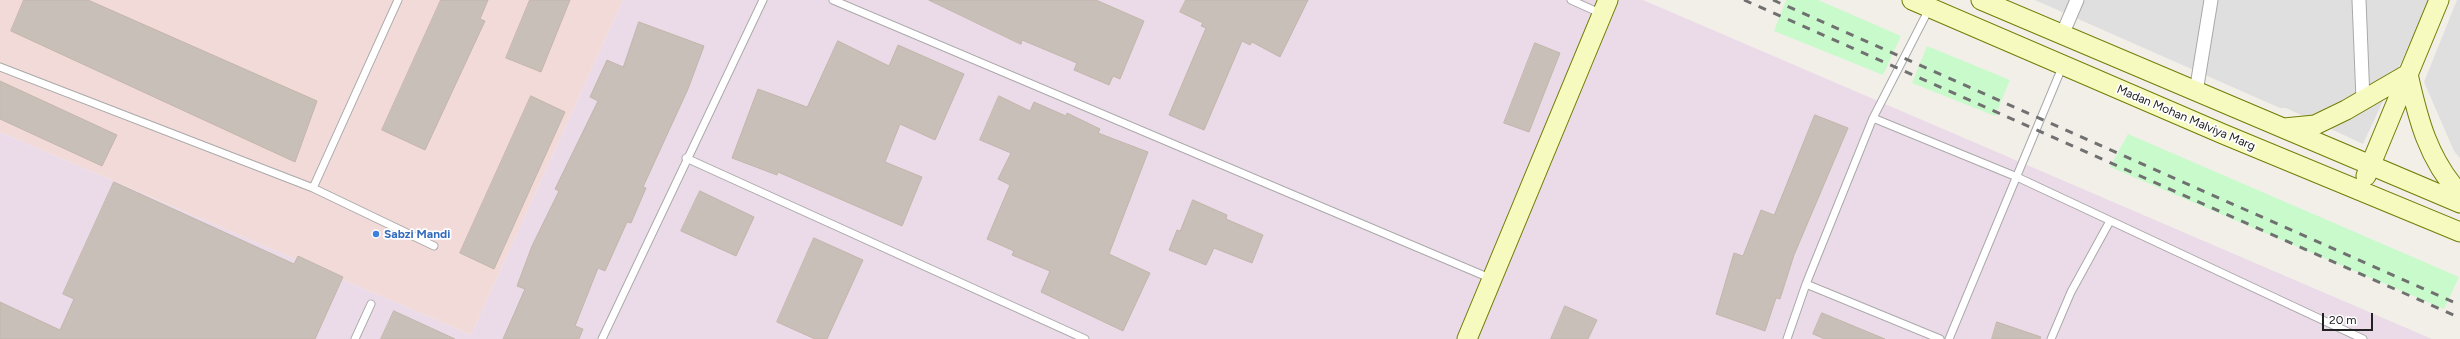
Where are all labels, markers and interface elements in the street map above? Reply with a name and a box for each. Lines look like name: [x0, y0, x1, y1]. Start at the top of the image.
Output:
street label: Madan Mohan Malviya Marg: [2115, 82, 2257, 154]
place label: Sabzi Mandi: [384, 227, 450, 241]
marker: Sabzi Mandi: [371, 229, 381, 239]
scale bar: [2324, 305, 2375, 331]
text: 20 m: [2329, 313, 2357, 327]

